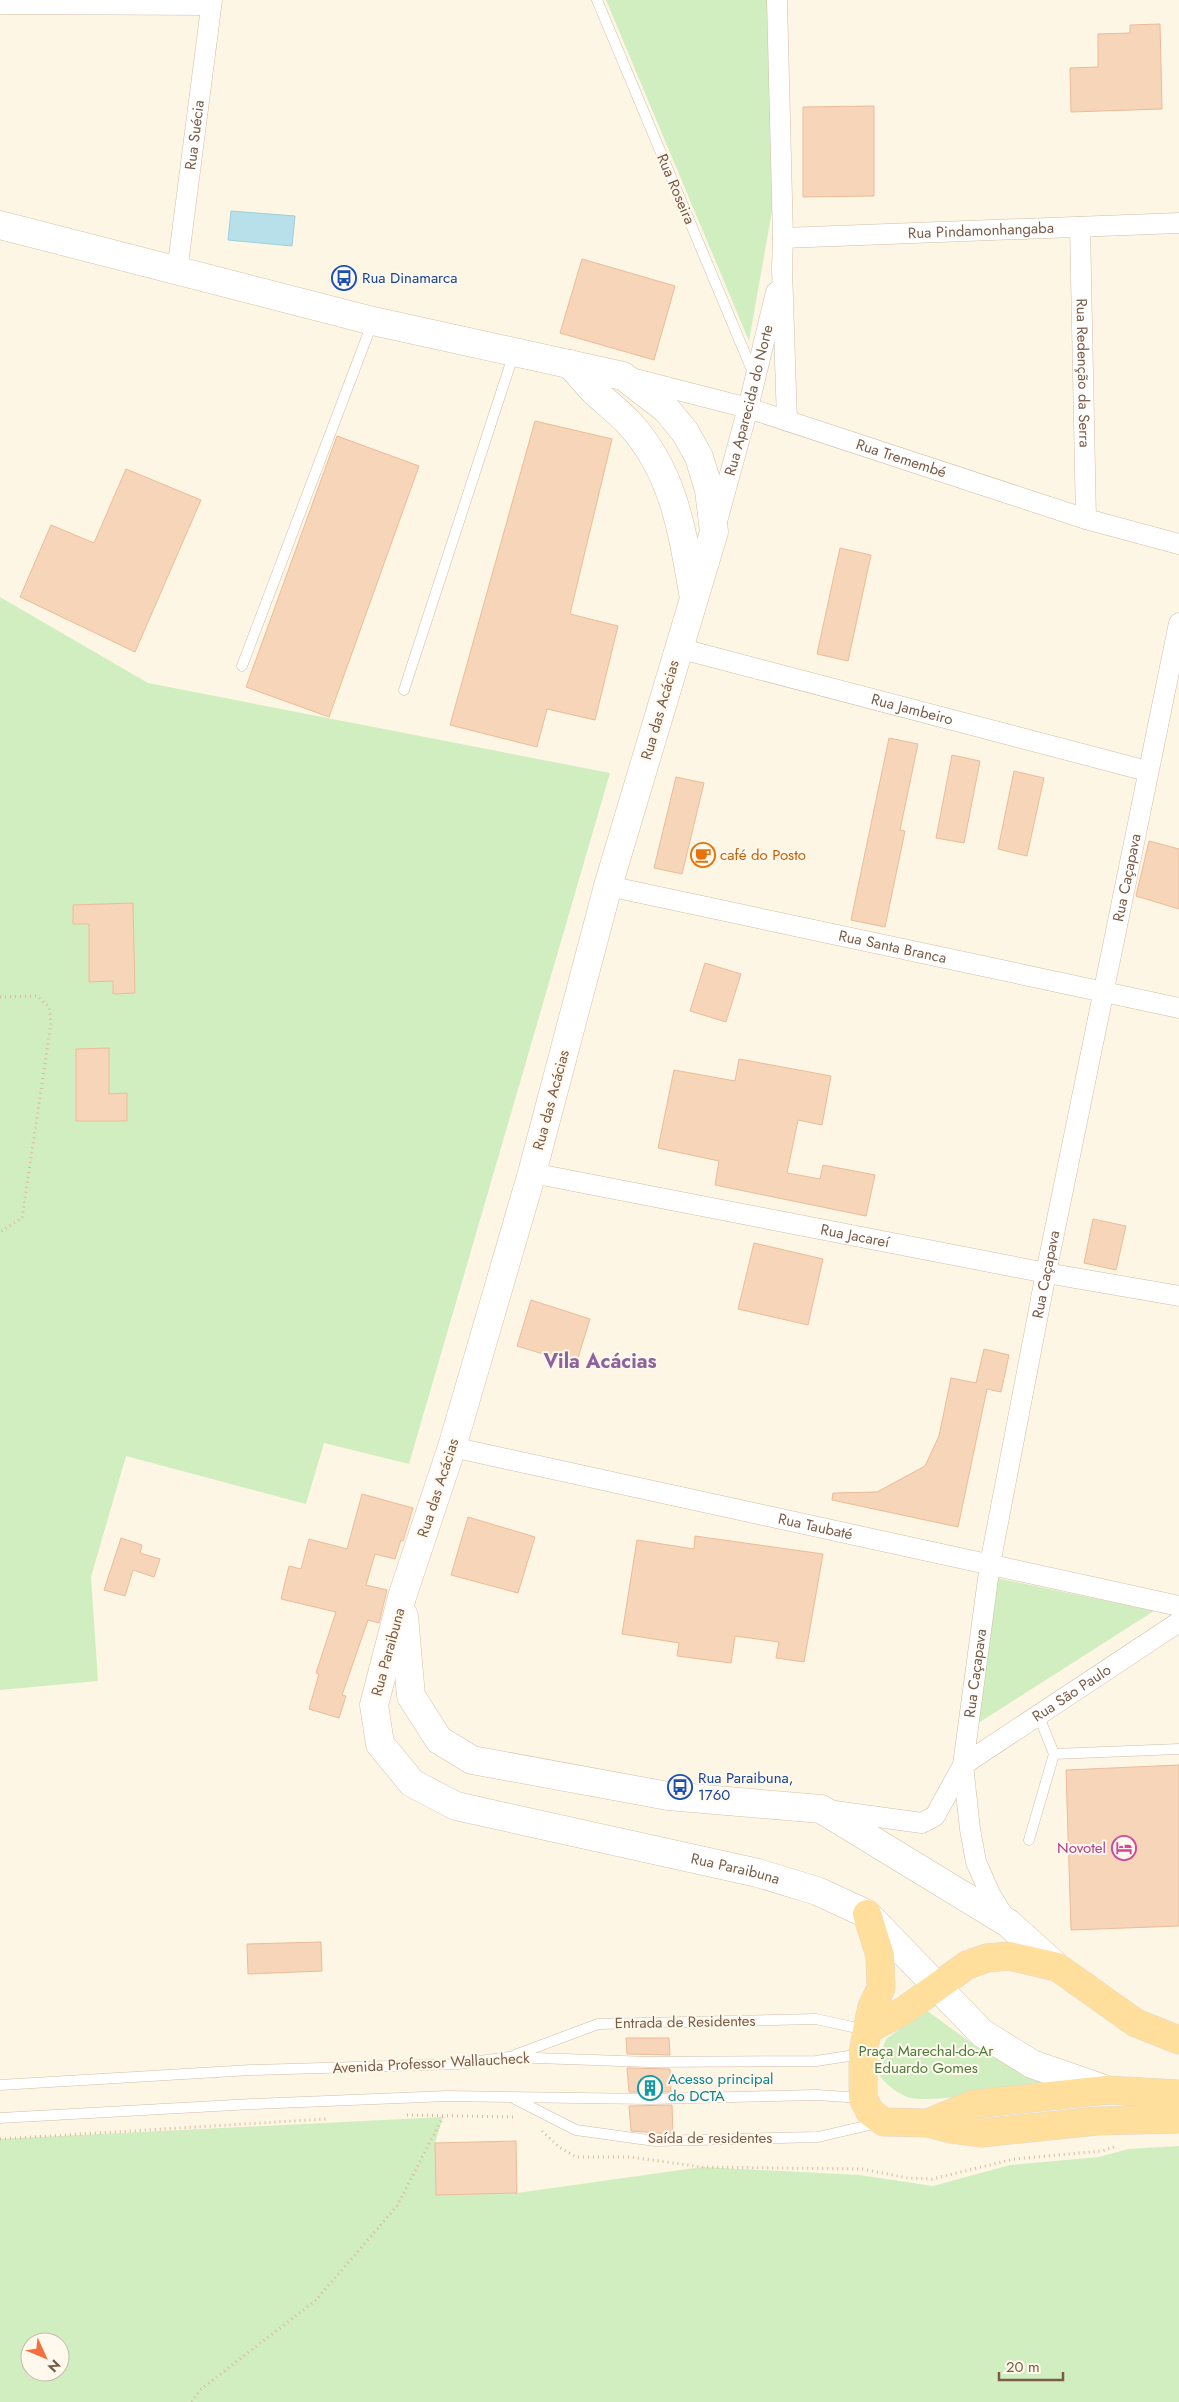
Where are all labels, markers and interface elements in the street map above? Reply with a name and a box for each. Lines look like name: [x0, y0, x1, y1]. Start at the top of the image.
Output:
street label: Rua Suécia: [179, 99, 210, 171]
street label: Rua Roseira: [651, 150, 701, 228]
street label: Rua Pindamonhangaba: [907, 217, 1054, 244]
bus stop icon: Rua Dinamarca: [331, 265, 357, 291]
place label: Rua Dinamarca: [362, 267, 457, 289]
street label: Rua Redenção da Serra: [1070, 298, 1096, 448]
street label: Rua Aparecida do Norte: [719, 322, 779, 478]
street label: Rua Tremembé: [853, 433, 949, 483]
street label: Rua das Acácias: [635, 657, 685, 763]
street label: Rua Jambeiro: [869, 688, 955, 731]
street label: Rua Caçapava: [1107, 832, 1147, 924]
cafe icon: café do Posto: [690, 842, 716, 868]
place label: café do Posto: [720, 844, 806, 866]
street label: Rua Santa Branca: [837, 925, 949, 969]
street label: Rua das Acácias: [527, 1047, 575, 1153]
street label: Rua Jacareí: [819, 1218, 892, 1254]
street label: Rua Caçapava: [1026, 1228, 1065, 1320]
district label: Vila Acácias: [542, 1347, 657, 1376]
street label: Rua das Acácias: [412, 1436, 464, 1540]
street label: Rua Taubaté: [776, 1508, 855, 1545]
street label: Rua Paraibuna: [366, 1605, 410, 1699]
street label: Rua Caçapava: [958, 1627, 992, 1719]
street label: Rua São Paulo: [1028, 1659, 1115, 1727]
place label: Rua Paraibuna, 1760: [698, 1767, 793, 1806]
bus stop icon: Rua Paraibuna, 1760: [667, 1774, 693, 1800]
hotel icon: Novotel: [1111, 1835, 1137, 1861]
place label: Novotel: [1057, 1837, 1106, 1859]
street label: Rua Paraibuna: [689, 1847, 783, 1890]
street label: Entrada de Residentes: [614, 2010, 756, 2034]
park label: Praça Marechal-do-Ar Eduardo Gomes: [859, 2040, 994, 2079]
street label: Avenida Professor Wallaucheck: [332, 2047, 531, 2079]
place label: Acesso principal do DCTA: [668, 2068, 773, 2107]
building icon: Acesso principal do DCTA: [637, 2075, 663, 2101]
street label: Saída de residentes: [648, 2127, 772, 2149]
north arrow: [20, 2332, 70, 2382]
scale bar: [999, 2350, 1063, 2382]
text: N: [43, 2355, 65, 2377]
text: 20 m: [1006, 2356, 1040, 2378]

